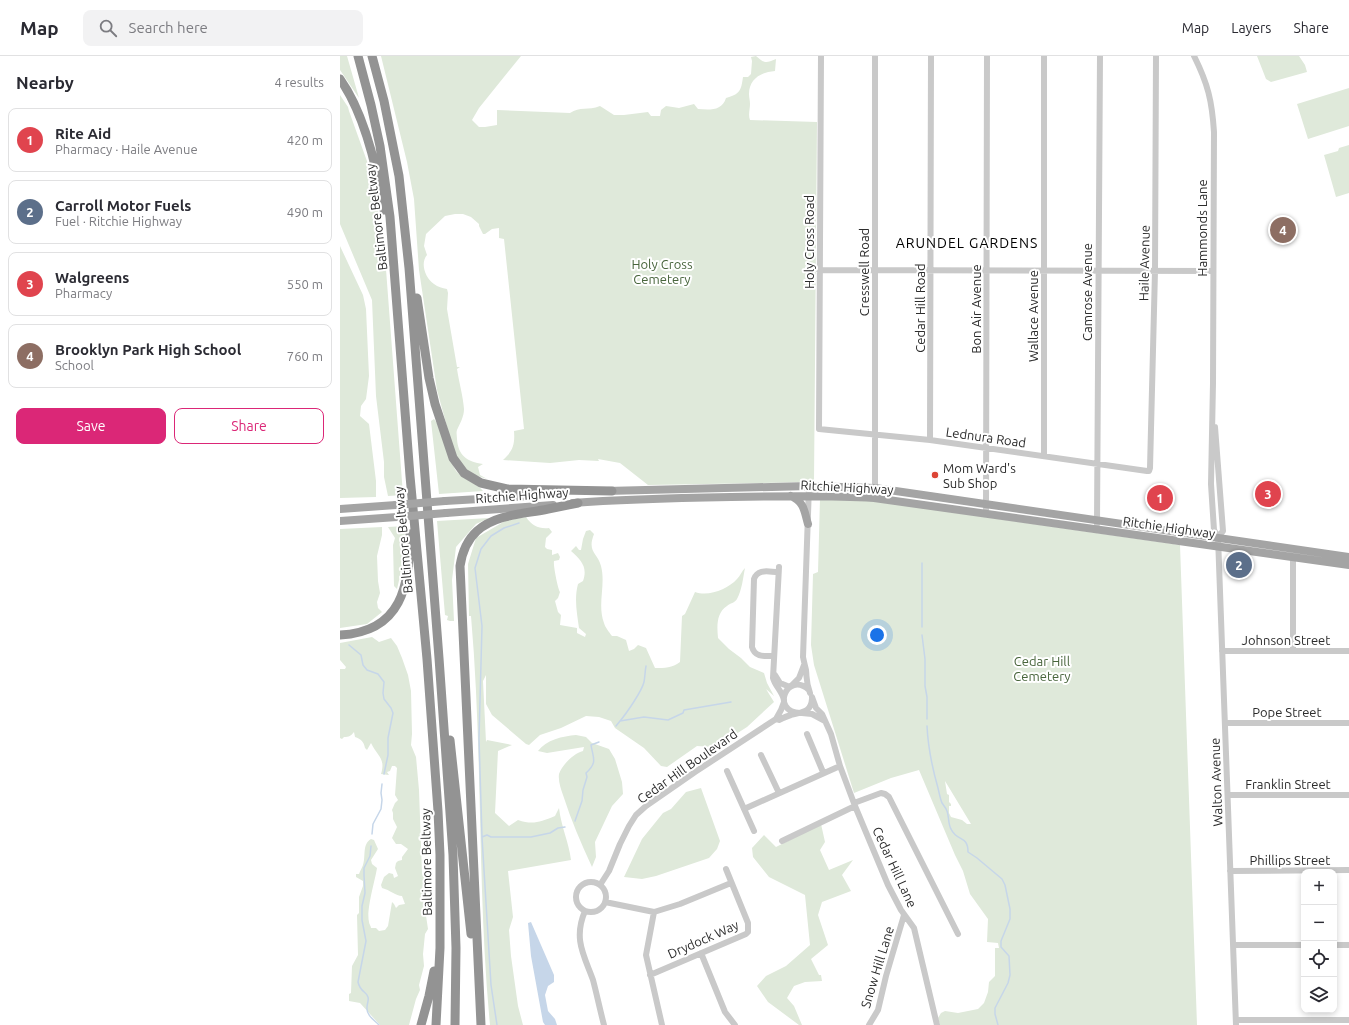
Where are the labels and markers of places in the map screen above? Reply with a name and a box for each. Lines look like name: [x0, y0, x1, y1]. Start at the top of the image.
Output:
pin: 4: [1270, 215, 1296, 245]
place label: Mom Ward's Sub Shop: [943, 461, 1016, 490]
marker: Mom Ward's Sub Shop: [930, 470, 940, 480]
pin: 3: [1255, 479, 1281, 509]
pin: 1: [1147, 483, 1173, 513]
pin: 2: [1226, 550, 1252, 580]

